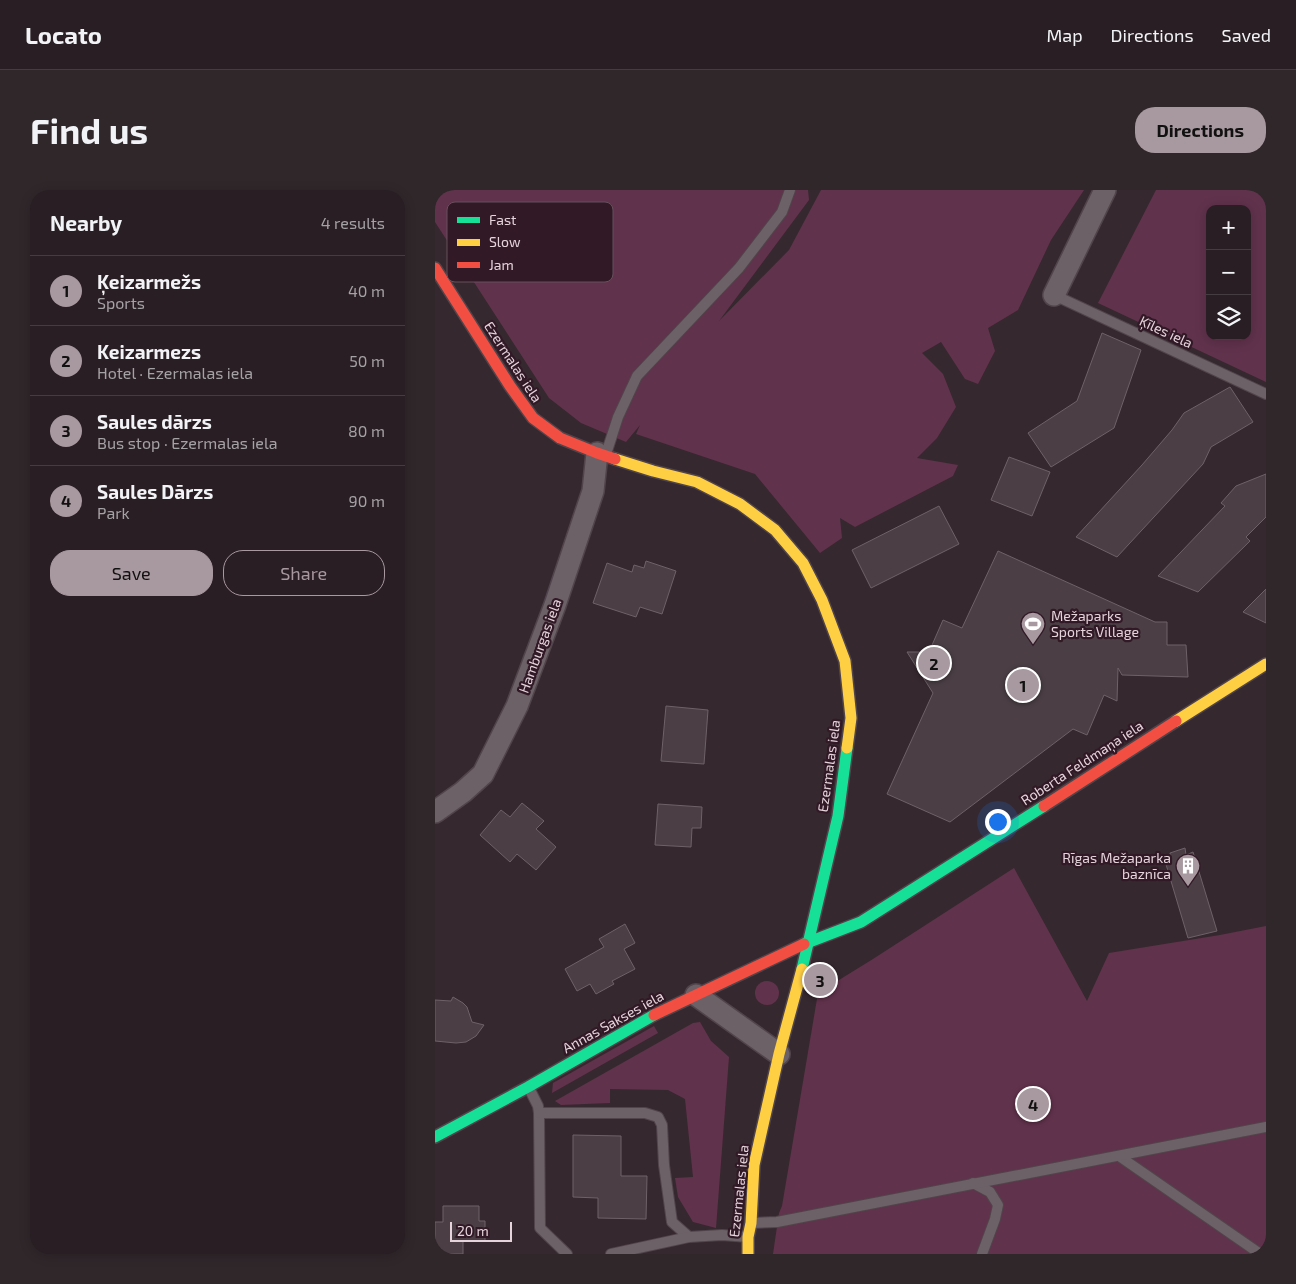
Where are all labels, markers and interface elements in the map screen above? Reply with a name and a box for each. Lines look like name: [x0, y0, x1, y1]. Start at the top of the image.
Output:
text: Locato: [25, 20, 102, 49]
text: Map: [1046, 24, 1083, 46]
text: Directions: [1111, 24, 1194, 46]
text: Saved: [1222, 24, 1271, 46]
button: Directions: [1135, 107, 1266, 153]
text: Find us: [30, 109, 148, 151]
legend: [447, 202, 613, 282]
map controls: [1206, 205, 1251, 340]
button: +: [1206, 205, 1251, 250]
text: Nearby: [50, 210, 122, 235]
text: Fast: [489, 211, 516, 228]
text: 4 results: [321, 213, 385, 232]
text: Slow: [489, 233, 521, 250]
button: −: [1206, 250, 1251, 295]
text: Jam: [489, 256, 514, 273]
text: Ķeizarmežs: [97, 270, 201, 293]
text: 1: [63, 281, 69, 300]
text: 40 m: [348, 281, 385, 300]
text: Sports: [97, 293, 145, 312]
button: layers: [1206, 295, 1251, 340]
street label: Ķīles iela: [1137, 312, 1195, 352]
street label: Ezermalas iela: [481, 318, 546, 405]
text: Keizarmezs: [97, 340, 201, 363]
text: 2: [61, 351, 71, 370]
text: 50 m: [349, 351, 385, 370]
text: Hotel · Ezermalas iela: [97, 363, 253, 382]
text: Saules dārzs: [97, 410, 212, 433]
text: 3: [61, 421, 71, 440]
text: 80 m: [348, 421, 385, 440]
text: Bus stop · Ezermalas iela: [97, 433, 277, 452]
text: Saules Dārzs: [97, 480, 213, 503]
text: 4: [61, 491, 71, 510]
text: 90 m: [349, 491, 385, 510]
text: Park: [97, 503, 130, 522]
button: Save: [50, 550, 213, 596]
button: Share: [223, 550, 385, 596]
street label: Hamburgas iela: [515, 596, 565, 695]
place label: Mežaparks Sports Village: [1051, 607, 1139, 640]
sports icon: Mežaparks Sports Village: [1020, 611, 1046, 645]
pin: 2: [918, 644, 950, 682]
pin: 1: [1007, 666, 1039, 704]
street label: Roberta Feldmaņa iela: [1017, 717, 1147, 809]
street label: Ezermalas iela: [814, 719, 843, 813]
your location: [985, 809, 1011, 835]
place label: Rīgas Mežaparka baznīca: [1062, 849, 1171, 882]
building icon: Rīgas Mežaparka baznīca: [1175, 853, 1201, 887]
pin: 3: [804, 961, 836, 999]
street label: Annas Sakses iela: [559, 987, 666, 1056]
pin: 4: [1017, 1085, 1049, 1123]
street label: Ezermalas iela: [725, 1144, 752, 1238]
scale bar: [450, 1219, 513, 1242]
text: 20 m: [457, 1222, 489, 1239]

